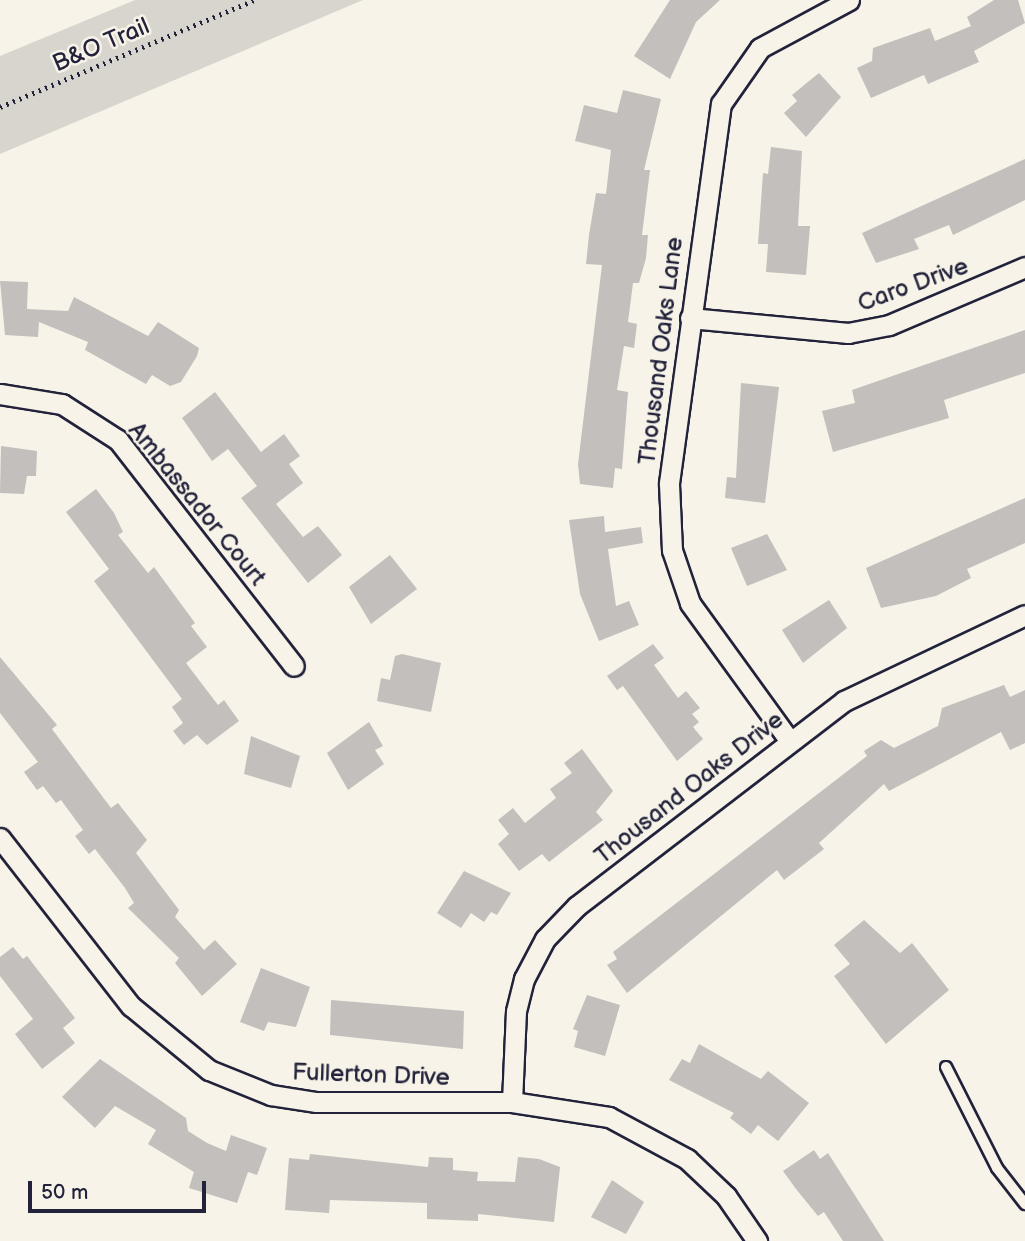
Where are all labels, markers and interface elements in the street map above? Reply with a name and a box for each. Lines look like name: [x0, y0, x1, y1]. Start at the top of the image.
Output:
street label: B&O Trail: [48, 12, 154, 78]
street label: Thousand Oaks Lane: [633, 236, 689, 466]
street label: Caro Drive: [854, 252, 972, 318]
street label: Ambassador Court: [122, 417, 272, 591]
street label: Thousand Oaks Drive: [589, 706, 789, 870]
street label: Fullerton Drive: [292, 1058, 450, 1092]
scale bar: [32, 1168, 210, 1212]
text: 50 m: [41, 1180, 88, 1205]

